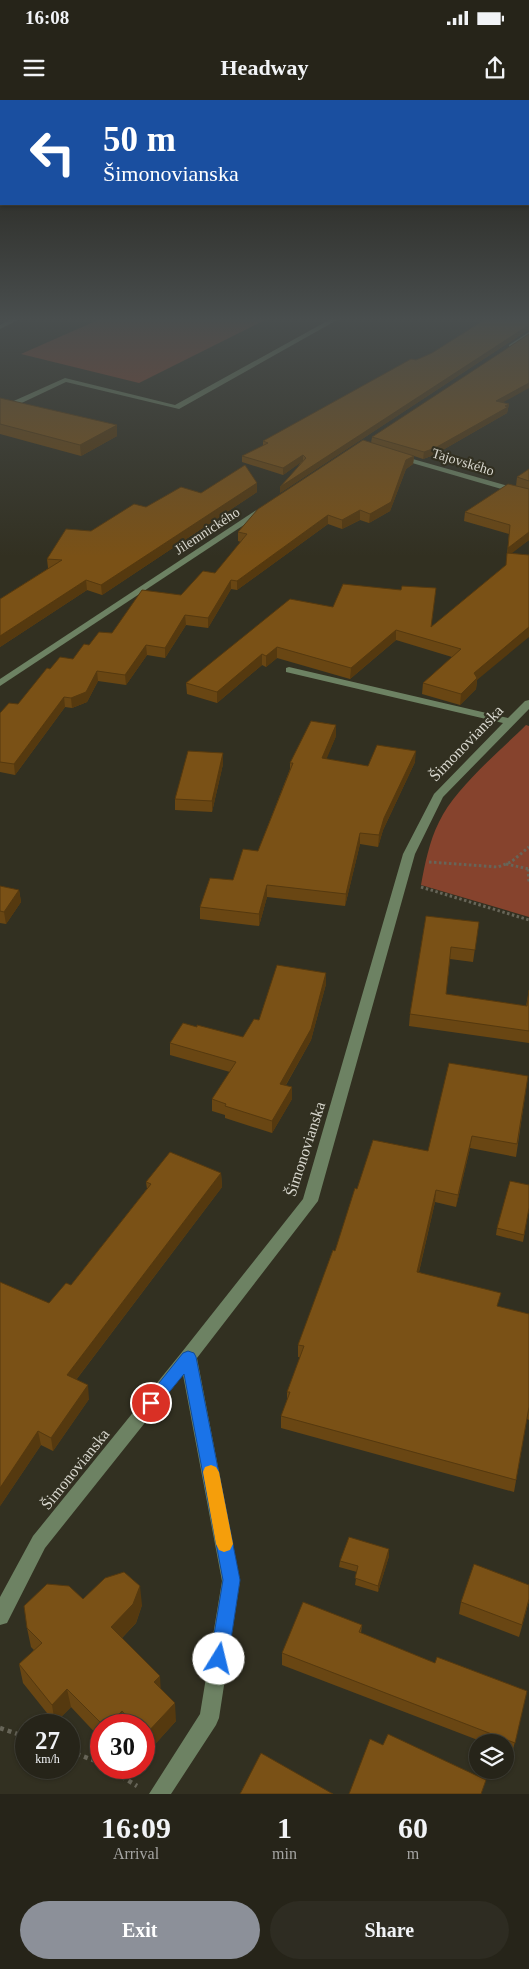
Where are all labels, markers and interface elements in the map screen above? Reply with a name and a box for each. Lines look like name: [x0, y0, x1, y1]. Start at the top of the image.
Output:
text: 16:08: [25, 7, 69, 28]
icon: menu: [20, 54, 48, 82]
icon: share: [481, 54, 509, 82]
text: Headway: [221, 55, 309, 80]
icon: left: [20, 120, 85, 185]
text: 50 m: [103, 120, 176, 159]
text: Šimonovianska: [103, 161, 239, 186]
street label: Tajovského: [430, 445, 496, 479]
street label: Jilemnického: [172, 504, 242, 558]
street label: Šimonovianska: [425, 701, 506, 784]
street label: Šimonovianska: [281, 1099, 328, 1199]
pin: [130, 1382, 172, 1424]
icon: arrive: [137, 1389, 165, 1417]
street label: Šimonovianska: [37, 1425, 113, 1513]
position arrow: [192, 1632, 244, 1684]
speed limit sign: 30: [90, 1714, 155, 1779]
text: 27: [35, 1727, 60, 1754]
map controls: [469, 1734, 514, 1779]
button: layers: [469, 1734, 514, 1779]
text: km/h: [35, 1752, 60, 1766]
text: 16:09: [101, 1811, 171, 1844]
text: 1: [277, 1811, 292, 1844]
text: 60: [398, 1811, 428, 1844]
text: Arrival: [113, 1845, 159, 1862]
text: min: [272, 1845, 297, 1862]
text: m: [407, 1845, 419, 1862]
button: Exit: [20, 1901, 260, 1959]
button: Share: [270, 1901, 509, 1959]

